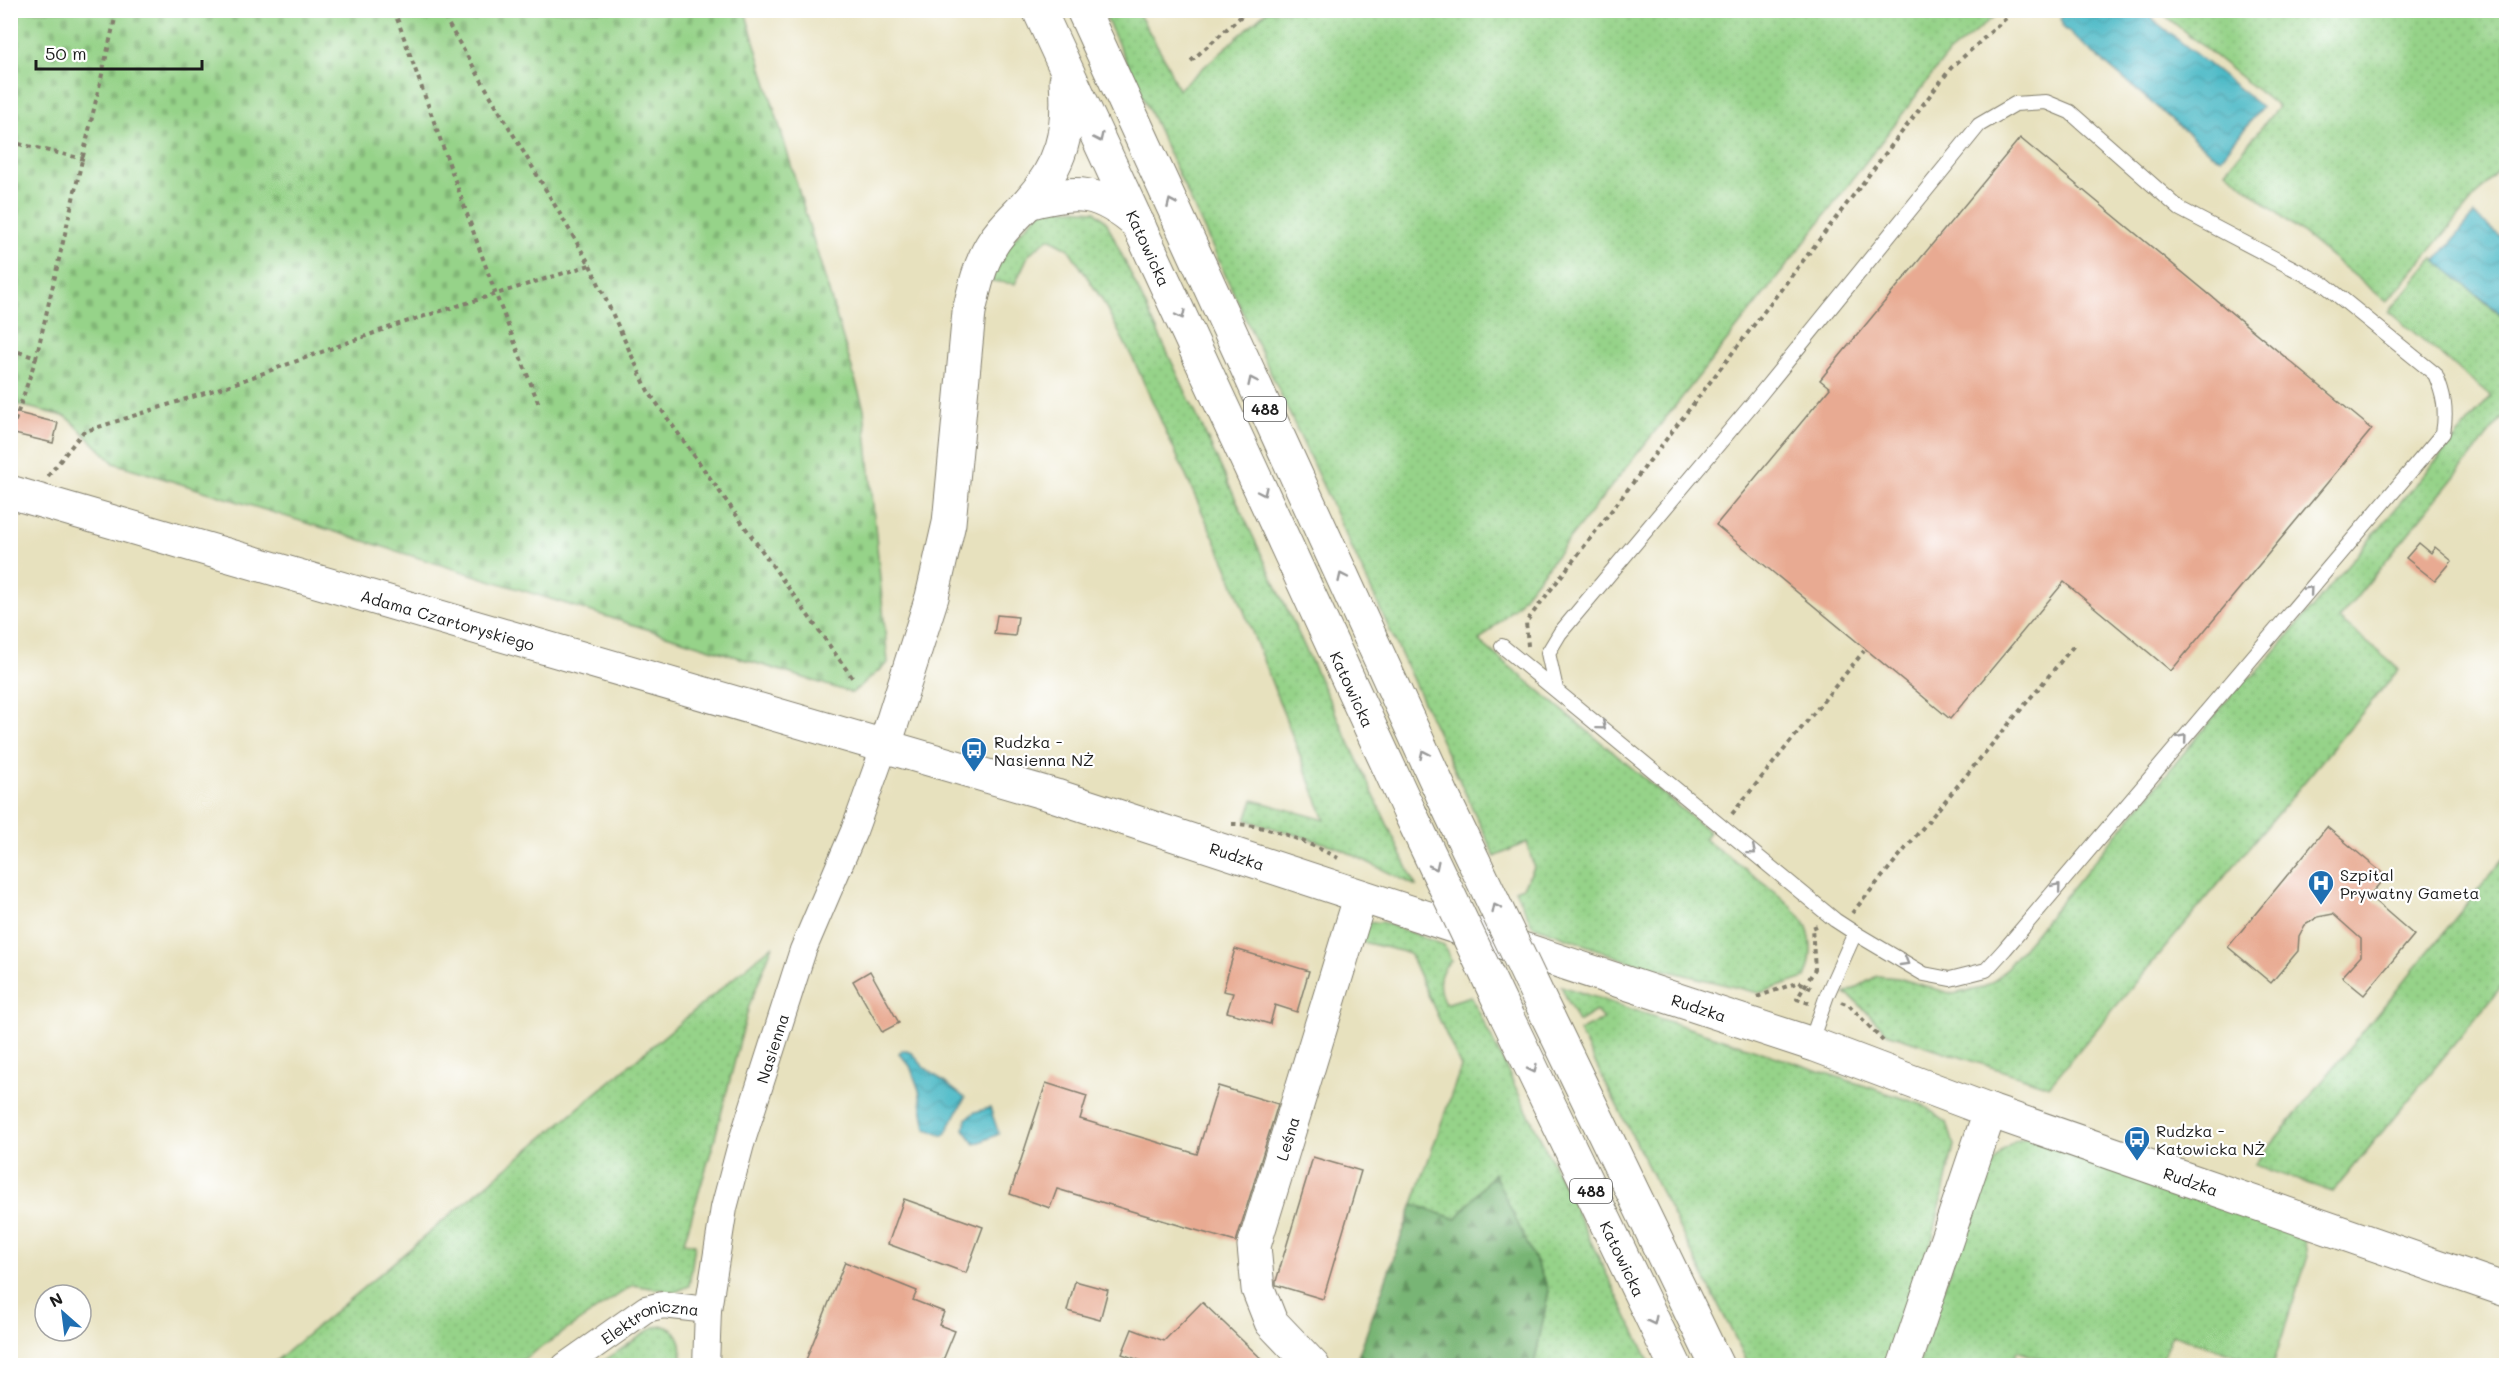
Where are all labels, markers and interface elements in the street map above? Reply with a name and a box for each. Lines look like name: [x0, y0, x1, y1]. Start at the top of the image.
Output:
scale bar: [36, 33, 202, 71]
text: 50 m: [45, 41, 87, 65]
one-way arrow: [1092, 132, 1104, 143]
one-way arrow: [1166, 199, 1178, 210]
street label: Katowicka: [1122, 206, 1176, 289]
one-way arrow: [1174, 309, 1186, 320]
one-way arrow: [1248, 376, 1260, 387]
road number: 488: [1244, 397, 1286, 421]
one-way arrow: [1255, 486, 1267, 497]
one-way arrow: [1338, 572, 1350, 583]
street label: Adama Czartoryskiego: [358, 584, 537, 654]
one-way arrow: [2302, 586, 2313, 597]
street label: Katowicka: [1326, 648, 1379, 730]
one-way arrow: [1595, 719, 1606, 730]
place label: Rudzka - Nasienna NŻ: [994, 731, 1094, 770]
one-way arrow: [2176, 734, 2187, 745]
bus stop icon: Rudzka - Nasienna NŻ: [959, 735, 989, 773]
one-way arrow: [1419, 750, 1431, 761]
street label: Rudzka: [1207, 837, 1267, 874]
one-way arrow: [1745, 843, 1756, 854]
one-way arrow: [1428, 859, 1440, 870]
place label: Szpital Prywatny Gameta: [2340, 864, 2479, 903]
hospital icon: Szpital Prywatny Gameta: [2306, 868, 2336, 906]
one-way arrow: [2050, 883, 2061, 894]
one-way arrow: [1491, 903, 1503, 914]
one-way arrow: [1899, 955, 1909, 967]
street label: Rudzka: [1669, 988, 1729, 1026]
street label: Nasienna: [751, 1011, 793, 1086]
one-way arrow: [1525, 1063, 1537, 1074]
street label: Leśna: [1270, 1114, 1303, 1163]
place label: Rudzka - Katowicka NŻ: [2156, 1120, 2265, 1159]
bus stop icon: Rudzka - Katowicka NŻ: [2122, 1124, 2152, 1162]
street label: Rudzka: [2161, 1162, 2221, 1200]
road number: 488: [1570, 1179, 1612, 1203]
street label: Katowicka: [1596, 1217, 1650, 1300]
north arrow: [33, 1283, 93, 1343]
text: N: [45, 1287, 66, 1311]
street label: Elektroniczna: [596, 1294, 700, 1348]
one-way arrow: [1646, 1314, 1658, 1325]

